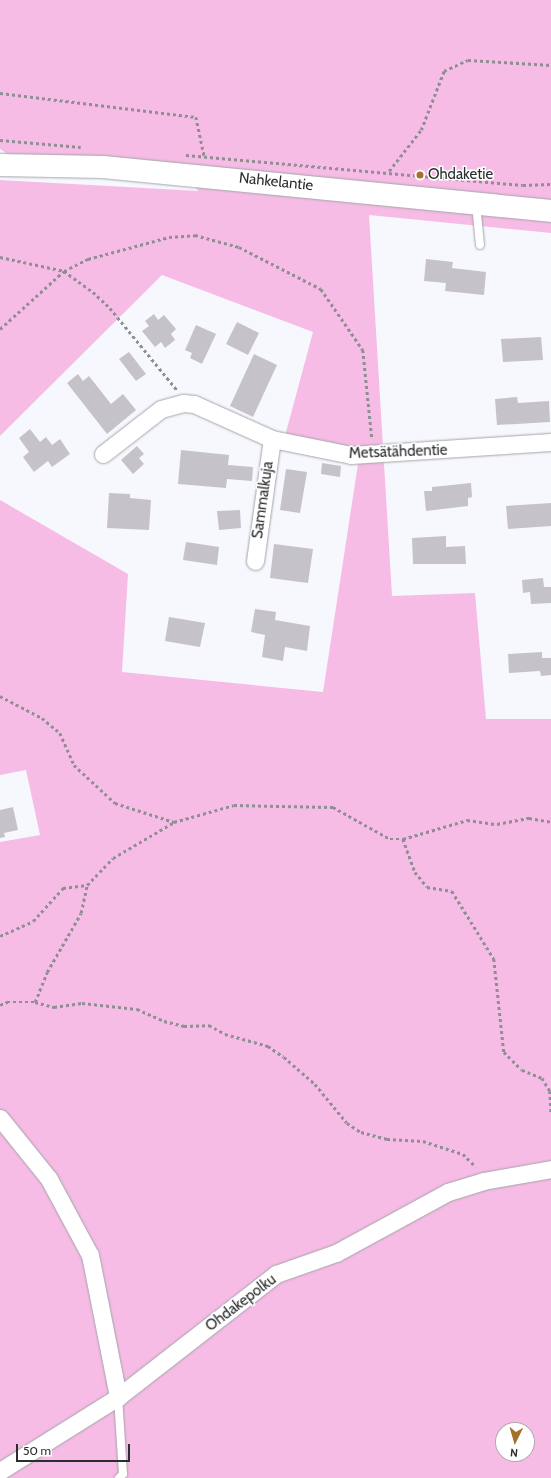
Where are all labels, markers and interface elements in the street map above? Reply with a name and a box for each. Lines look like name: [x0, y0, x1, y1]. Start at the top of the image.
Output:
place label: Ohdaketie: [428, 166, 493, 184]
street label: Nahkelantie: [238, 169, 314, 195]
marker: Ohdaketie: [415, 170, 425, 180]
street label: Metsätähdentie: [348, 441, 448, 463]
street label: Sammalkuja: [249, 460, 277, 540]
street label: Ohdakepolku: [202, 1271, 280, 1335]
north arrow: [495, 1422, 535, 1462]
scale bar: [18, 1436, 132, 1462]
text: 50 m: [23, 1443, 51, 1458]
text: N: [510, 1446, 519, 1460]

